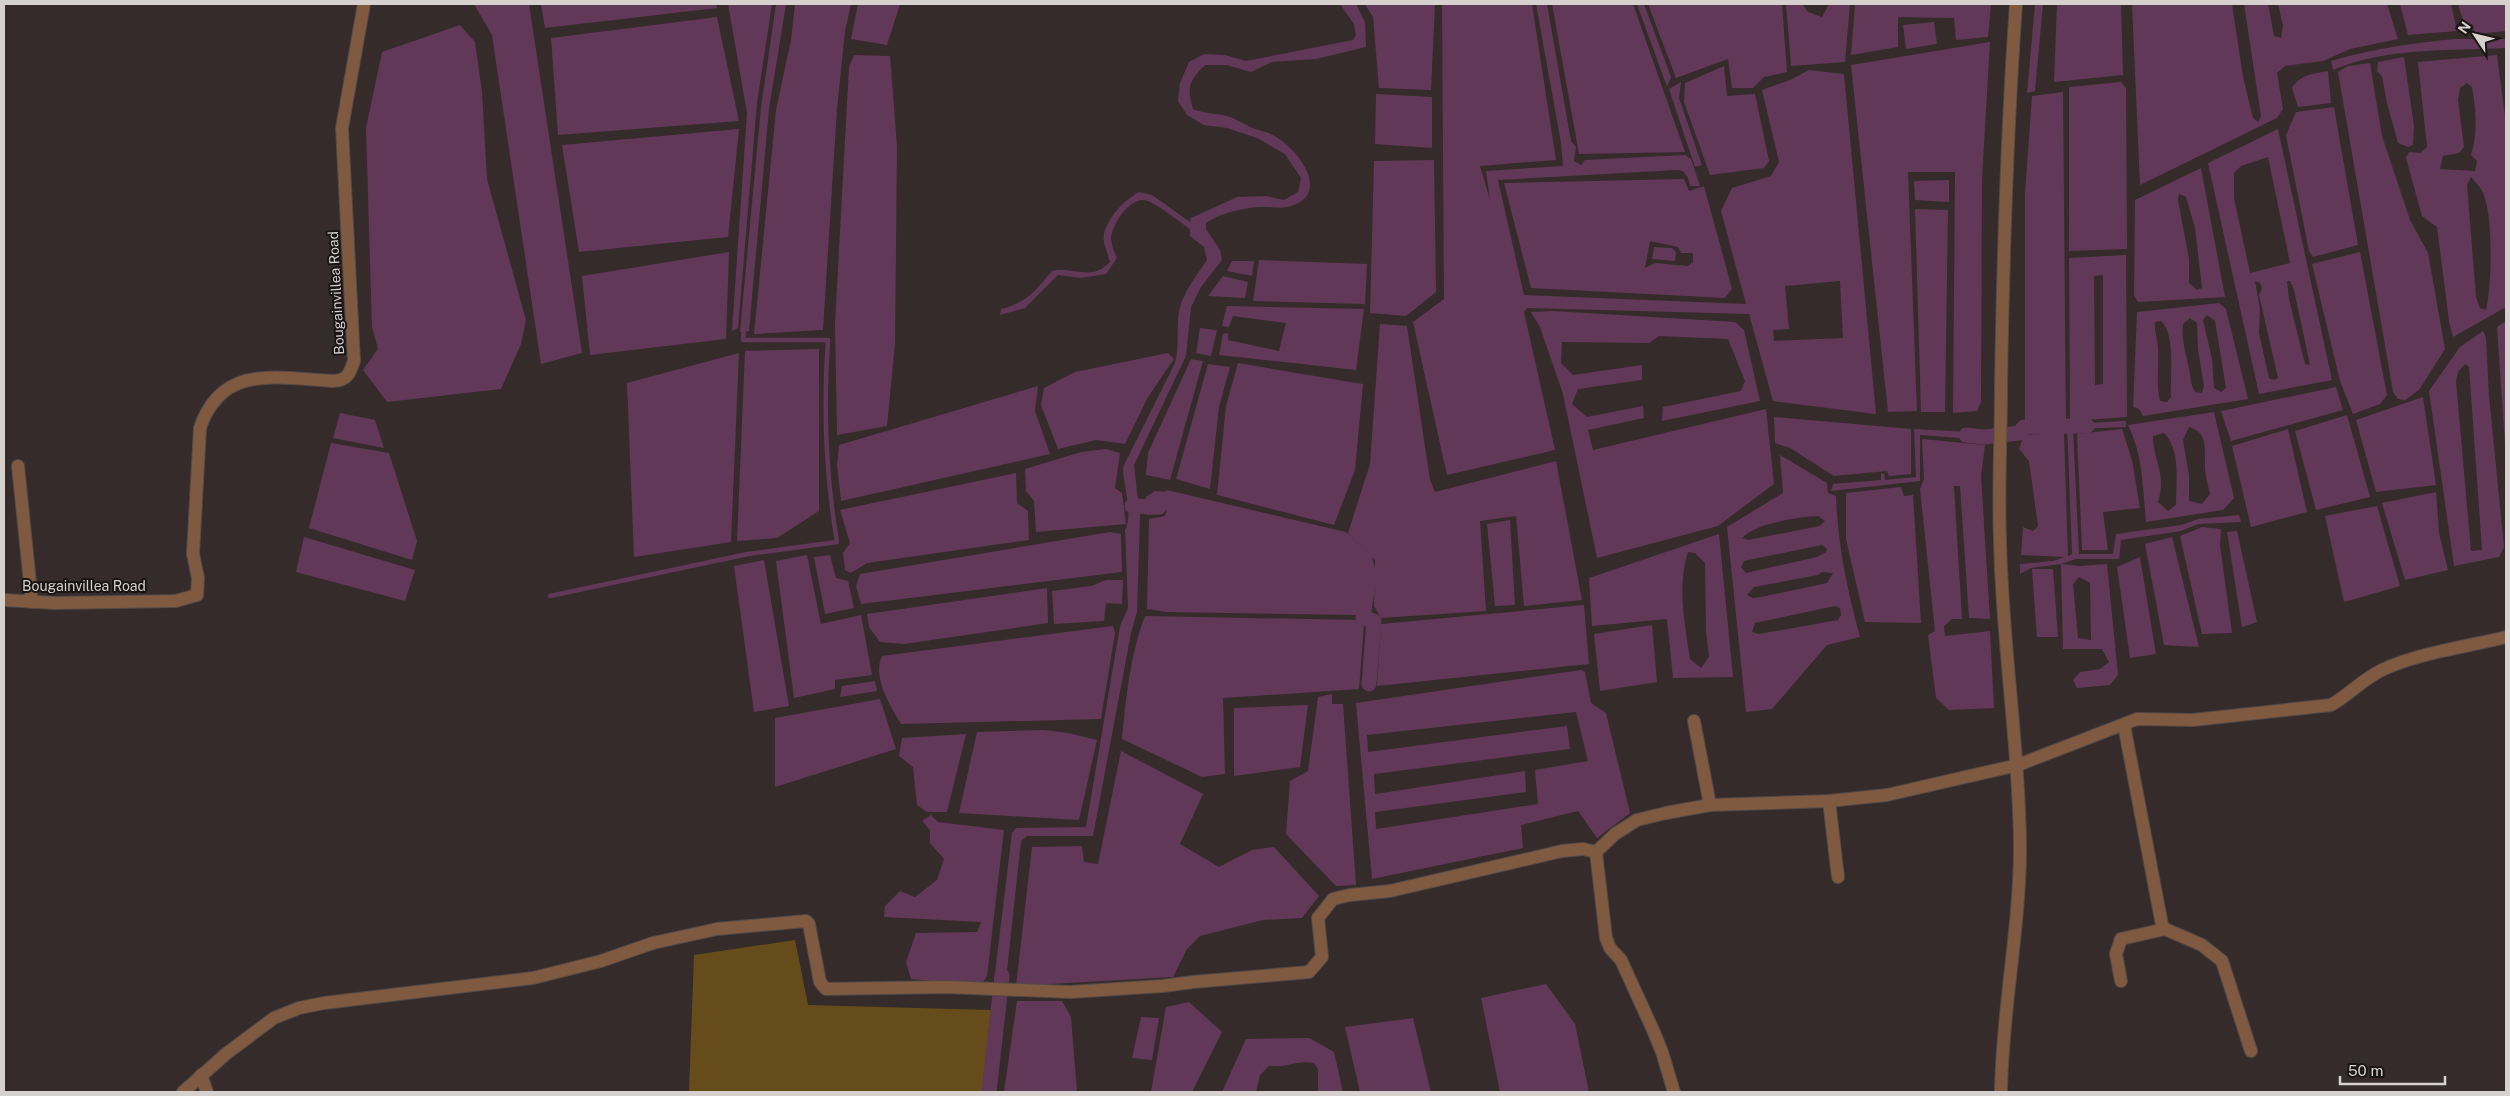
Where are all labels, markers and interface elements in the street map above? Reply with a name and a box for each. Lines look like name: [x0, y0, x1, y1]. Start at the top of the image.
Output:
north arrow: [2450, 10, 2500, 60]
text: N: [2455, 18, 2474, 37]
street label: Bougainvillea Road: [325, 231, 347, 355]
street label: Bougainvillea Road: [22, 578, 146, 594]
scale bar: [2340, 1054, 2445, 1086]
text: 50 m: [2348, 1062, 2383, 1079]

